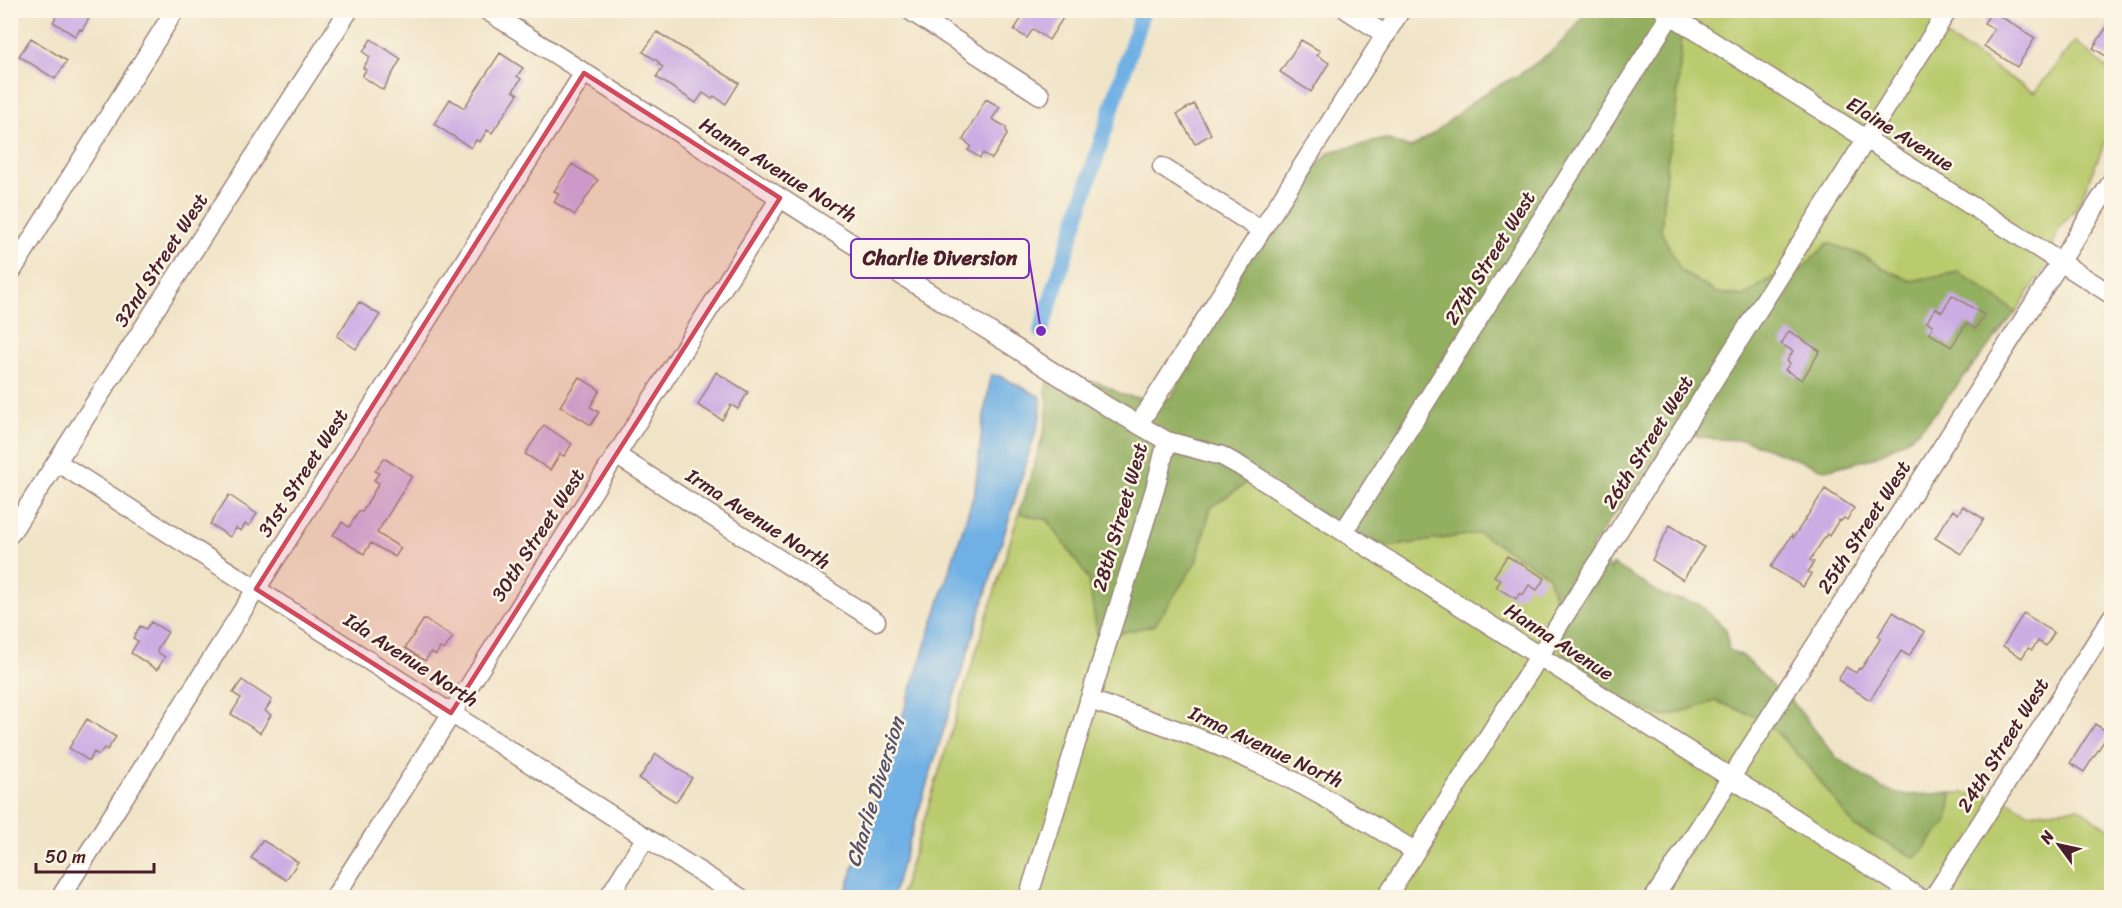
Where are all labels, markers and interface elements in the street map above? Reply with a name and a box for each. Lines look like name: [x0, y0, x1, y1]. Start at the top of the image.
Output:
street label: Elaine Avenue: [1839, 87, 1961, 181]
street label: Hanna Avenue North: [692, 107, 864, 233]
street label: 27th Street West: [1435, 184, 1545, 332]
street label: 32nd Street West: [104, 186, 218, 334]
callout: Charlie Diversion: [851, 239, 1029, 278]
text: Charlie Diversion: [862, 239, 1018, 277]
street label: 26th Street West: [1593, 368, 1703, 516]
street label: 31st Street West: [248, 401, 358, 545]
street label: 28th Street West: [1082, 438, 1158, 596]
street label: 25th Street West: [1808, 453, 1921, 601]
street label: Irma Avenue North: [678, 458, 838, 579]
street label: 30th Street West: [482, 461, 595, 609]
street label: Hanna Avenue: [1497, 593, 1621, 691]
street label: Ida Avenue North: [336, 603, 485, 717]
street label: 24th Street West: [1947, 670, 2059, 819]
street label: Irma Avenue North: [1182, 695, 1349, 798]
water label: Charlie Diversion: [834, 710, 917, 871]
north arrow: [2029, 815, 2089, 875]
text: N: [2031, 824, 2063, 850]
scale bar: [36, 836, 154, 874]
text: 50 m: [45, 841, 86, 873]

